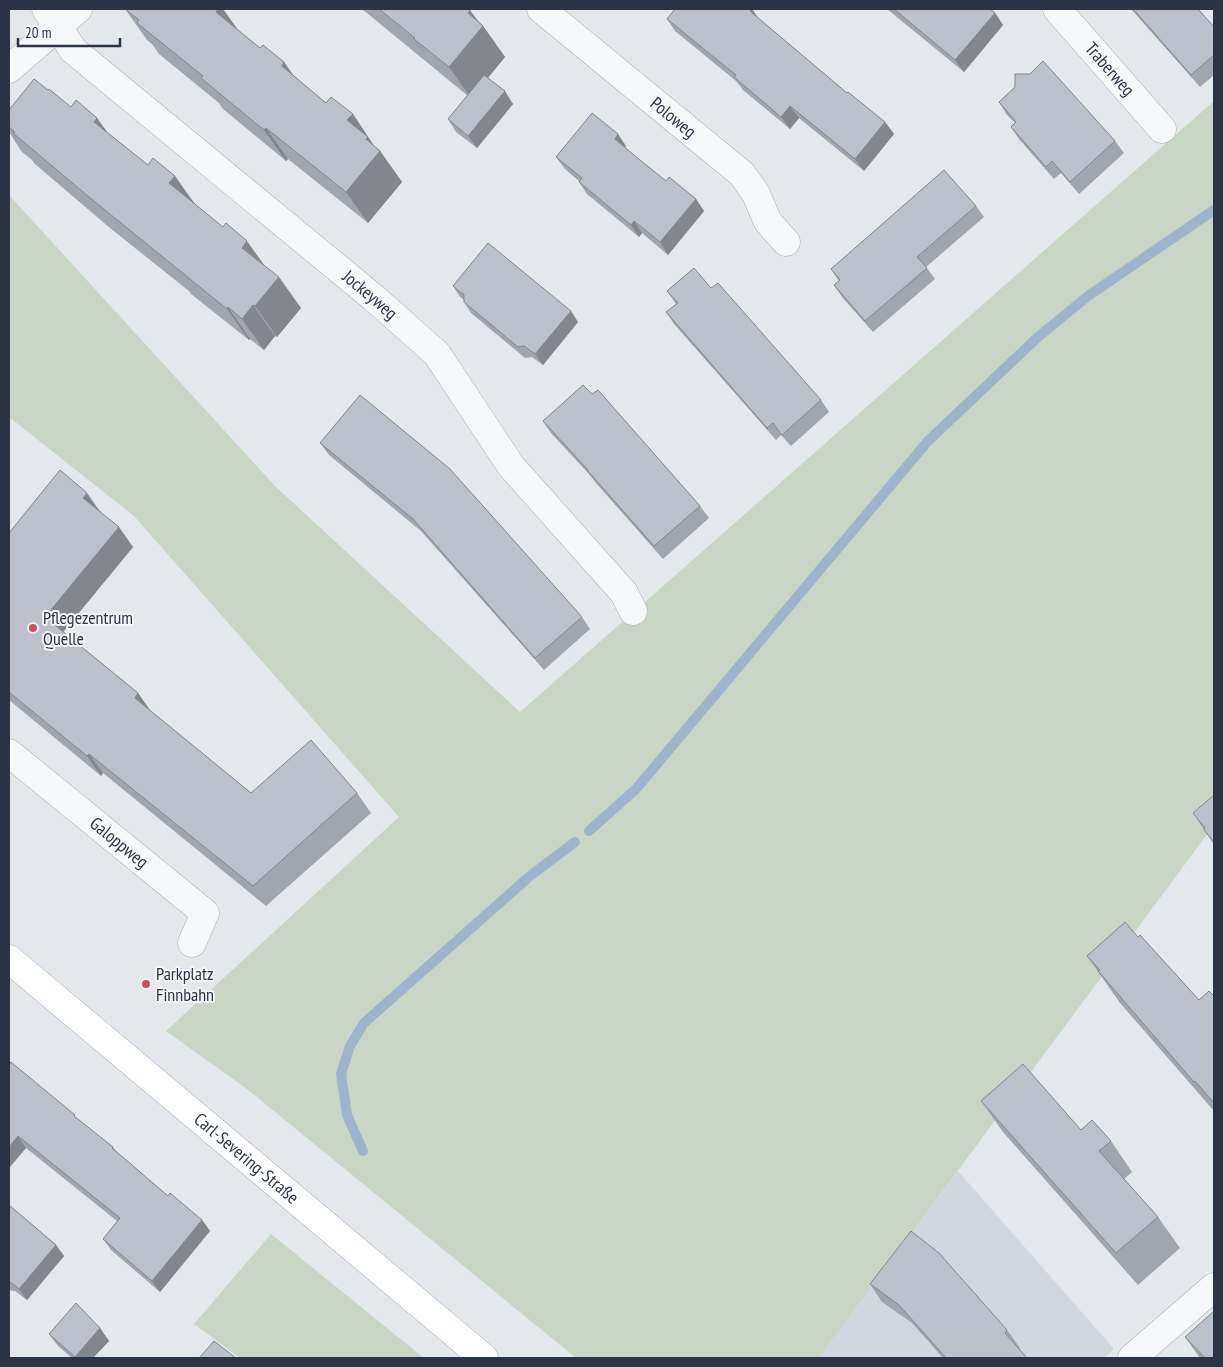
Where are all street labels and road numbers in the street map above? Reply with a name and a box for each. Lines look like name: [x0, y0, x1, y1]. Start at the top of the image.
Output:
street label: Traberweg: [1080, 37, 1140, 101]
street label: Poloweg: [646, 91, 701, 143]
street label: Jockeyweg: [337, 264, 402, 324]
street label: Galoppweg: [85, 812, 153, 873]
street label: Carl-Severing-Straße: [190, 1107, 304, 1209]

